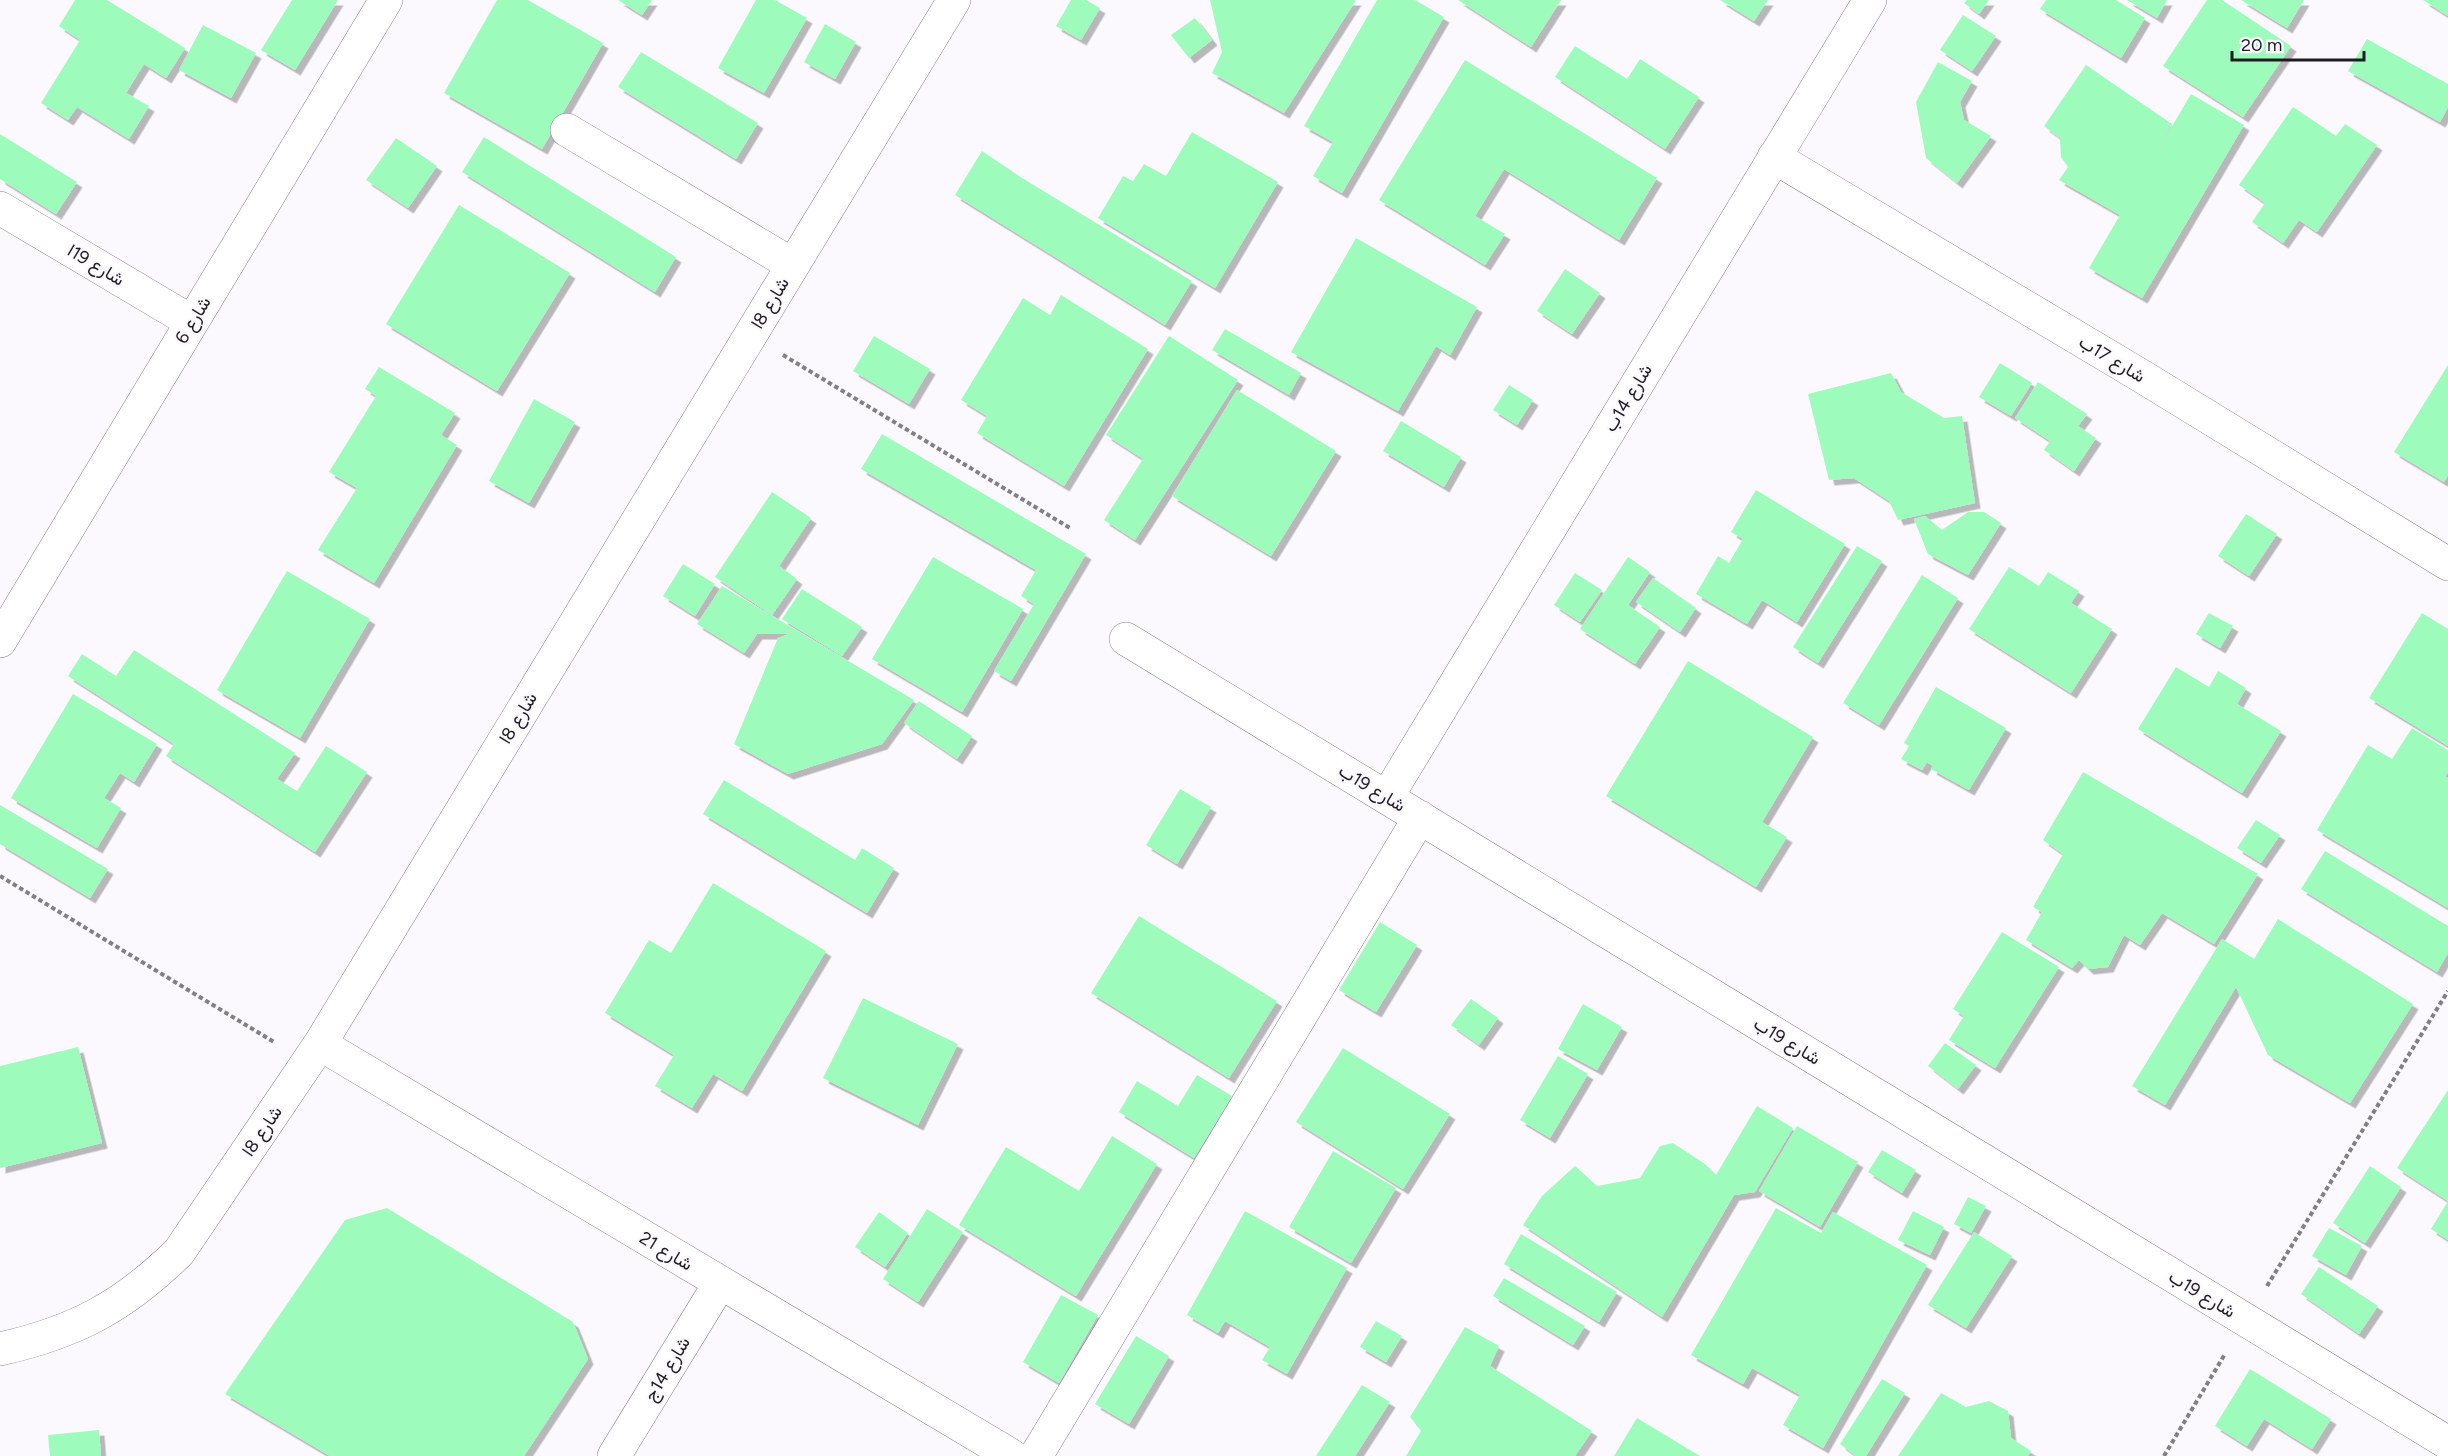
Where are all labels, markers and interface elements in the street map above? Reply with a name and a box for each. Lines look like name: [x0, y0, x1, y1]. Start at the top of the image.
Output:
scale bar: [2232, 24, 2364, 62]
text: 20 m: [2241, 34, 2282, 56]
street label: شارع 19ا: [63, 239, 128, 291]
street label: شارع 8ا: [746, 273, 795, 333]
street label: شارع 6: [170, 293, 216, 348]
street label: شارع 17ب: [2074, 331, 2149, 388]
street label: شارع 14ب: [1599, 360, 1658, 436]
street label: شارع 8ا: [494, 688, 543, 748]
street label: شارع 19ب: [1334, 760, 1409, 817]
street label: شارع 19ب: [1749, 1013, 1824, 1070]
street label: شارع 8ا: [237, 1102, 288, 1161]
street label: شارع 21: [635, 1227, 697, 1276]
street label: شارع 19ب: [2164, 1266, 2239, 1323]
street label: شارع 14ج: [639, 1333, 696, 1406]

